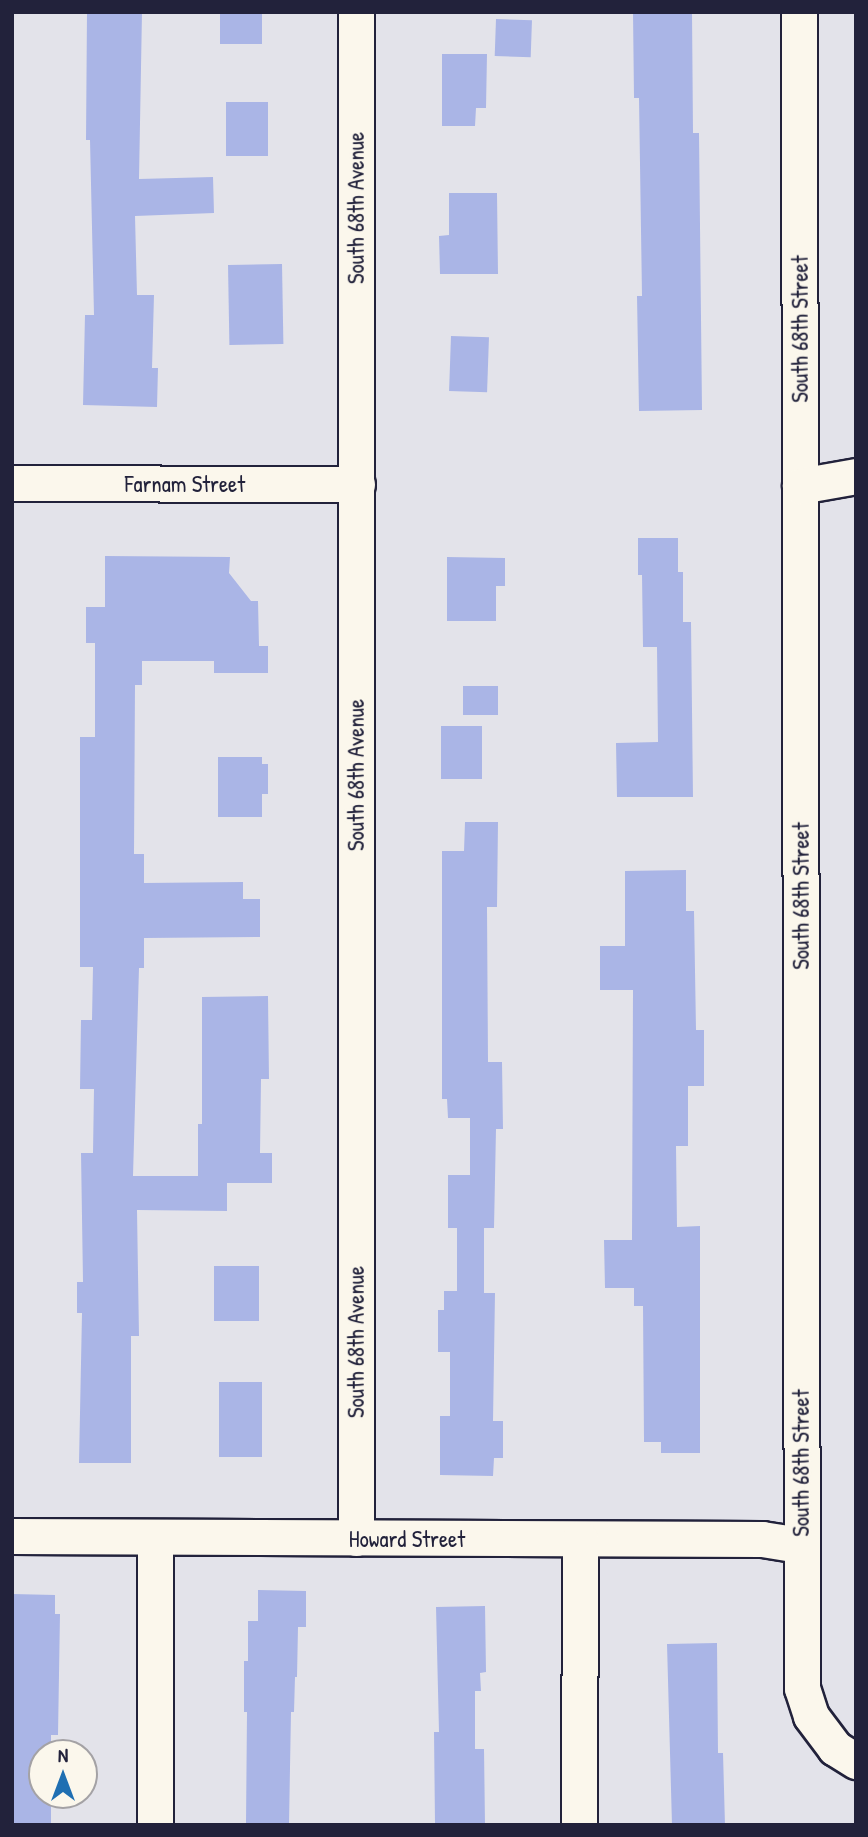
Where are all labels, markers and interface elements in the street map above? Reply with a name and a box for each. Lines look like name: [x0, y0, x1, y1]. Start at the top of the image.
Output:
street label: South 68th Avenue: [342, 132, 370, 284]
street label: South 68th Street: [786, 255, 814, 403]
street label: Farnam Street: [125, 470, 245, 498]
street label: South 68th Avenue: [342, 699, 370, 851]
street label: South 68th Street: [787, 822, 815, 970]
street label: South 68th Avenue: [342, 1266, 370, 1418]
street label: South 68th Street: [787, 1389, 815, 1537]
street label: Howard Street: [349, 1525, 465, 1553]
north arrow: [28, 1739, 98, 1809]
text: N: [58, 1742, 68, 1768]

